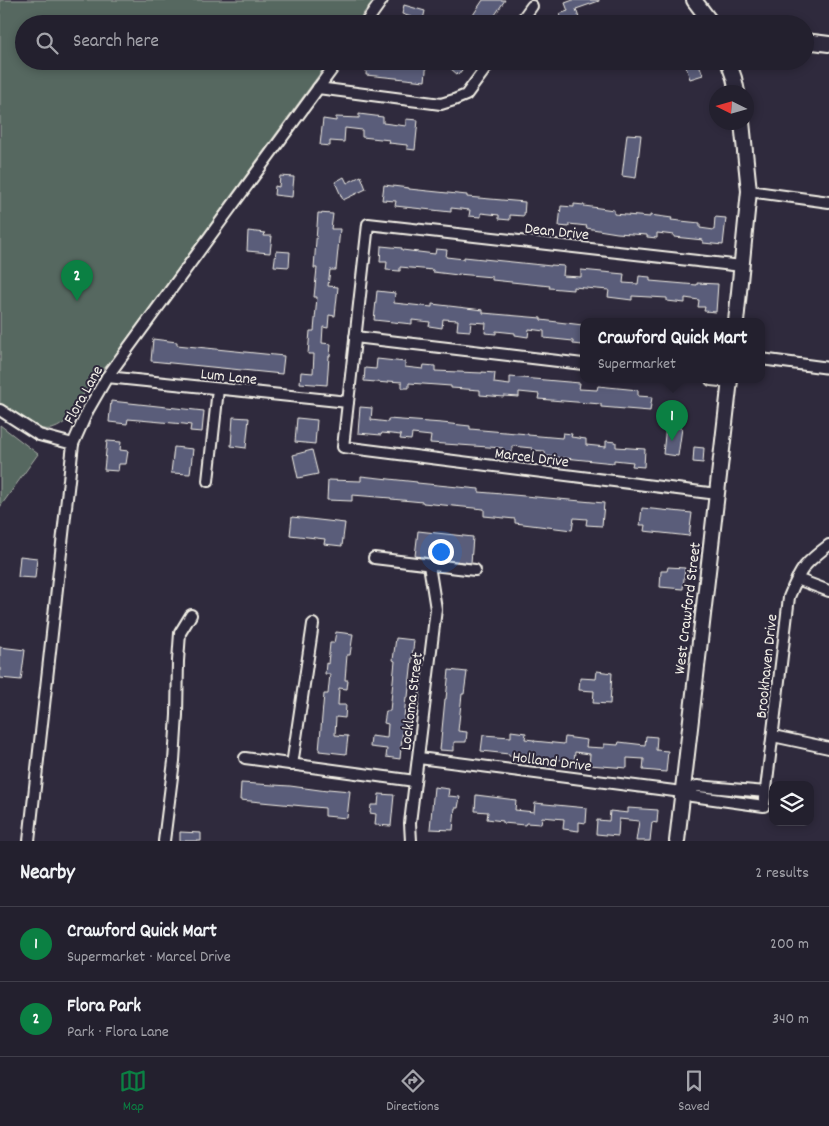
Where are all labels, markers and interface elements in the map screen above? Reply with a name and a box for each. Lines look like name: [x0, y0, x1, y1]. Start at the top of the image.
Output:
search box: [15, 15, 814, 70]
icon: search: [33, 29, 61, 57]
text: Search here: [73, 29, 159, 56]
north arrow: [709, 85, 754, 130]
street label: Dean Drive: [523, 218, 590, 247]
pin: 2: [61, 260, 93, 301]
popup: [580, 318, 765, 383]
text: Crawford Quick Mart: [598, 326, 747, 353]
text: Supermarket: [598, 353, 676, 376]
street label: Flora Lane: [59, 362, 110, 429]
street label: Lum Lane: [199, 363, 258, 392]
pin: 1: [656, 400, 688, 441]
street label: Marcel Drive: [493, 443, 570, 474]
your location: [428, 539, 454, 565]
street label: West Crawford Street: [669, 541, 708, 676]
street label: Brookhaven Drive: [751, 613, 784, 720]
street label: Lockloma Street: [395, 651, 430, 752]
street label: Holland Drive: [511, 746, 593, 779]
map controls: [769, 781, 814, 826]
button: layers: [769, 781, 814, 826]
text: Nearby: [20, 859, 75, 889]
text: 2 results: [755, 862, 809, 885]
text: Crawford Quick Mart: [67, 919, 217, 946]
text: 1: [34, 933, 38, 956]
text: 200 m: [770, 933, 809, 956]
text: Supermarket · Marcel Drive: [67, 946, 231, 969]
text: Flora Park: [67, 994, 141, 1021]
text: 2: [33, 1008, 40, 1031]
text: 340 m: [772, 1008, 809, 1031]
text: Park · Flora Lane: [67, 1021, 169, 1044]
tab: Map: [119, 1067, 147, 1117]
tab: Directions: [386, 1067, 439, 1117]
tab: Saved: [678, 1067, 710, 1117]

